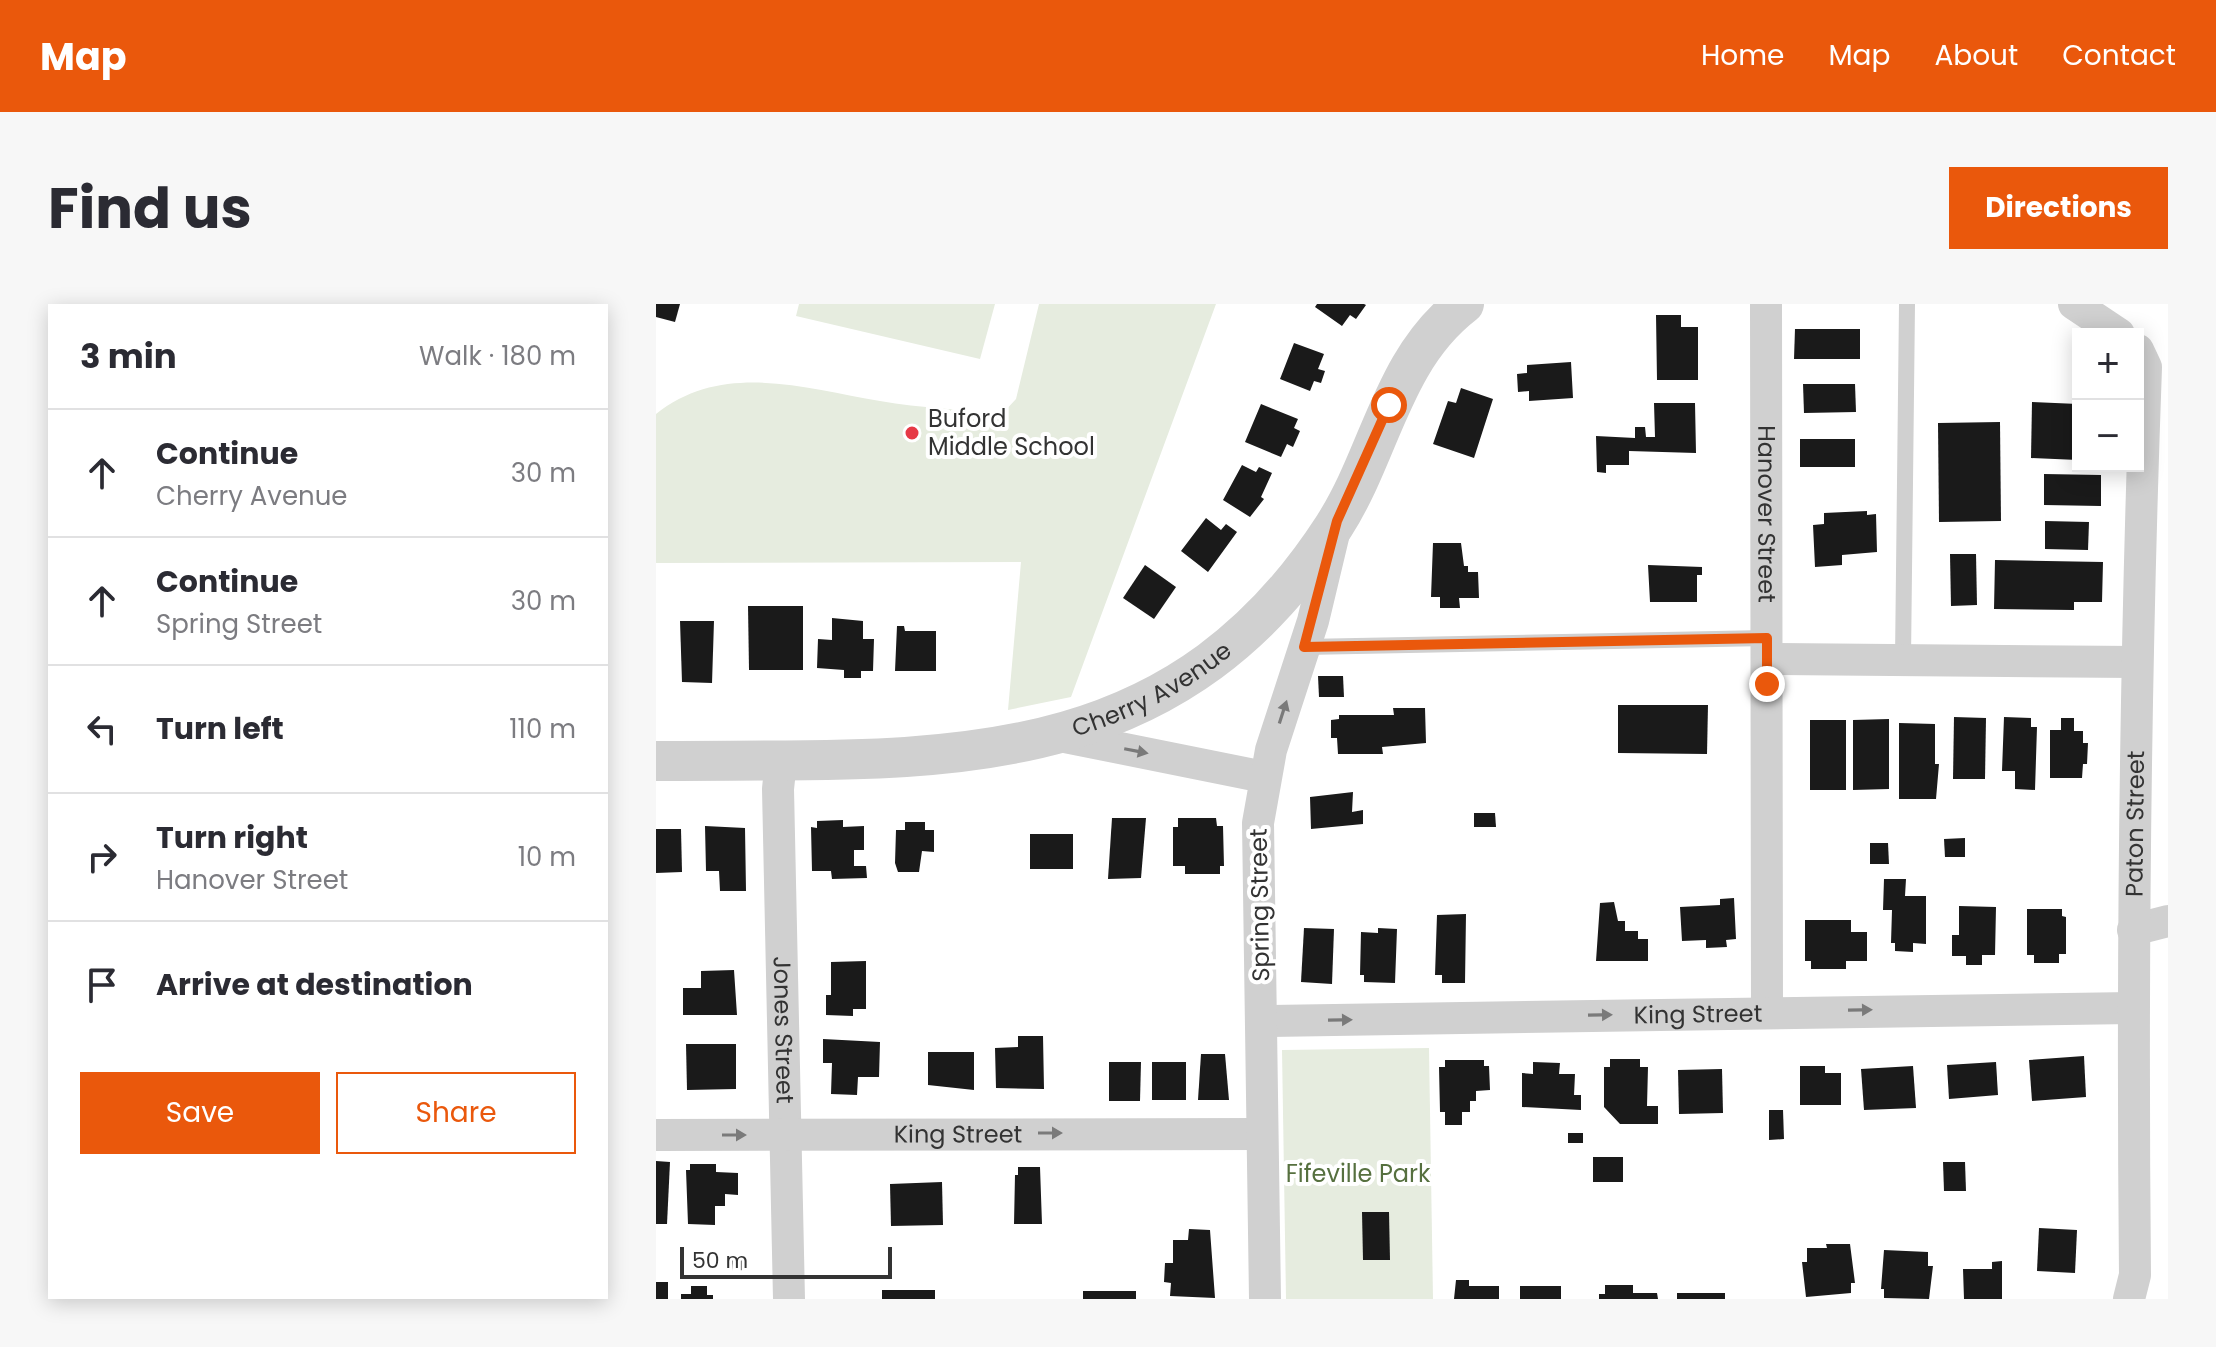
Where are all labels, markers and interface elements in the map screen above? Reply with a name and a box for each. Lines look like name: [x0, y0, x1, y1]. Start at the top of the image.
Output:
text: Map: [40, 30, 127, 83]
text: Home: [1701, 36, 1784, 75]
text: Map: [1828, 36, 1890, 75]
text: About: [1934, 36, 2018, 75]
text: Contact: [2062, 36, 2176, 75]
button: Directions: [1949, 167, 2168, 249]
text: Find us: [48, 169, 252, 248]
map controls: [2072, 328, 2144, 472]
button: +: [2072, 328, 2144, 400]
text: 3 min: [80, 332, 177, 380]
text: Walk · 180 m: [419, 338, 576, 374]
route start: [1371, 387, 1407, 423]
button: −: [2072, 400, 2144, 472]
place label: Buford Middle School: [928, 402, 1095, 463]
marker: Buford Middle School: [903, 424, 921, 442]
street label: Hanover Street: [1750, 425, 1783, 603]
text: Continue: [156, 432, 298, 475]
icon: ahead: [80, 451, 124, 495]
text: 30 m: [511, 455, 576, 491]
text: Cherry Avenue: [156, 478, 347, 514]
text: Continue: [156, 560, 298, 603]
icon: ahead: [80, 579, 124, 623]
text: 30 m: [511, 583, 576, 619]
text: Spring Street: [156, 606, 322, 642]
street label: Cherry Avenue: [1068, 634, 1238, 744]
route end: [1749, 666, 1785, 702]
one-way arrow: [1277, 700, 1290, 724]
icon: left: [80, 707, 124, 751]
text: Turn left: [156, 707, 284, 750]
text: 110 m: [509, 711, 576, 747]
one-way arrow: [1124, 746, 1149, 758]
street label: Paton Street: [2118, 750, 2152, 897]
text: Turn right: [156, 816, 308, 859]
street label: Spring Street: [1242, 828, 1277, 982]
icon: right: [80, 835, 124, 879]
text: 10 m: [518, 839, 576, 875]
text: Hanover Street: [156, 862, 348, 898]
street label: Jones Street: [766, 956, 802, 1104]
icon: arrive: [80, 963, 124, 1007]
text: Arrive at destination: [156, 963, 473, 1006]
street label: King Street: [1633, 997, 1763, 1031]
one-way arrow: [1848, 1004, 1873, 1016]
one-way arrow: [1588, 1009, 1613, 1021]
one-way arrow: [1328, 1014, 1353, 1026]
button: Save: [80, 1072, 320, 1154]
button: Share: [336, 1072, 576, 1154]
street label: King Street: [894, 1117, 1022, 1151]
one-way arrow: [1038, 1127, 1063, 1139]
one-way arrow: [722, 1129, 747, 1141]
park label: Fifeville Park: [1286, 1157, 1431, 1190]
scale bar: [680, 1243, 892, 1279]
text: 50 m: [692, 1245, 748, 1276]

